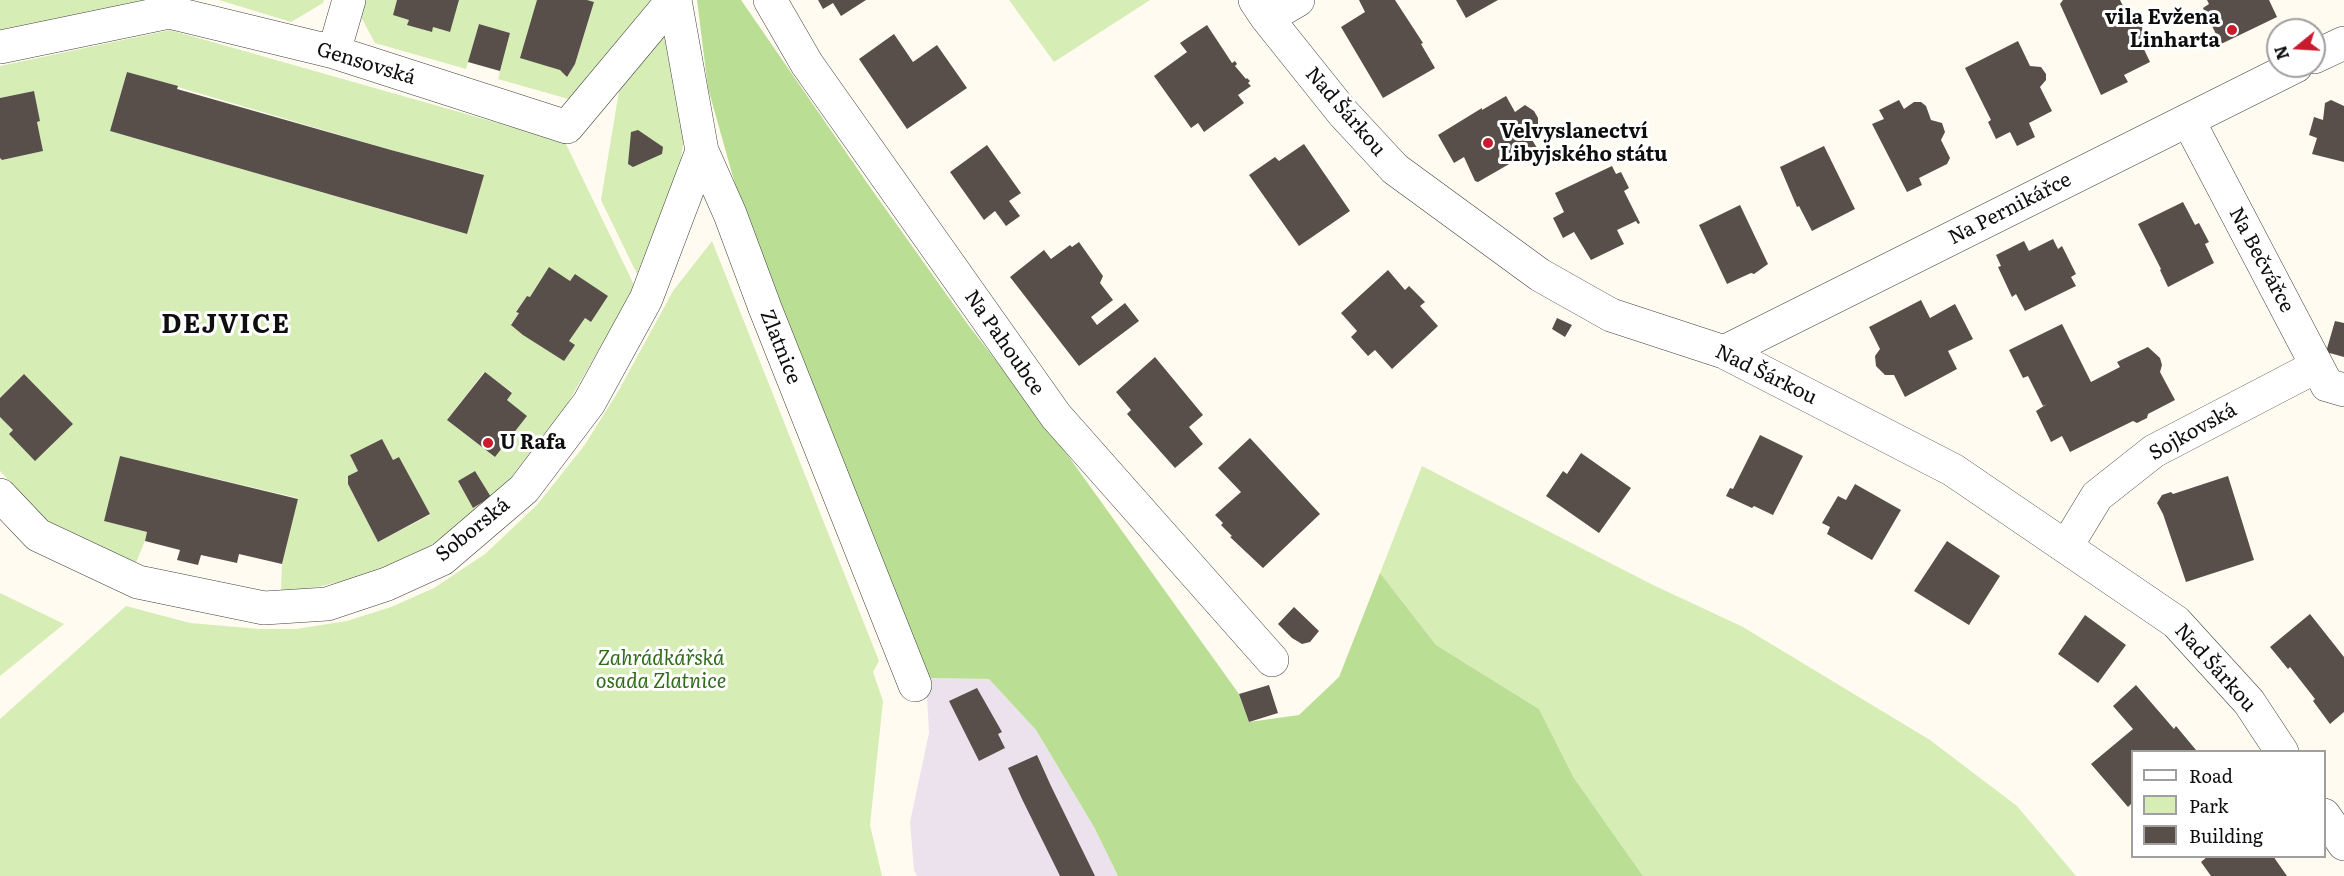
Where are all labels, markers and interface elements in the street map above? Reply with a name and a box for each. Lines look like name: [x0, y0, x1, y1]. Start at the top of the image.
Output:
place label: vila Evžena Linharta: [2105, 6, 2220, 53]
north arrow: [2266, 18, 2326, 78]
marker: vila Evžena Linharta: [2225, 23, 2239, 37]
street label: Gensovská: [314, 38, 418, 90]
text: N: [2267, 43, 2294, 63]
street label: Nad Šárkou: [1300, 63, 1390, 161]
place label: Velvyslanectví Libyjského státu: [1500, 120, 1668, 167]
marker: Velvyslanectví Libyjského státu: [1481, 136, 1495, 150]
street label: Na Pernikářce: [1945, 168, 2075, 250]
street label: Na Bečvářce: [2223, 203, 2299, 317]
street label: Na Pahoubce: [959, 286, 1049, 400]
street label: Zlatnice: [754, 306, 806, 388]
district label: DEJVICE: [161, 309, 291, 341]
street label: Nad Šárkou: [1711, 340, 1821, 410]
street label: Sojkovská: [2145, 398, 2241, 466]
place label: U Rafa: [500, 431, 566, 455]
marker: U Rafa: [481, 436, 495, 450]
street label: Soborská: [431, 493, 515, 567]
street label: Nad Šárkou: [2169, 619, 2261, 717]
park label: Zahrádkářská osada Zlatnice: [596, 647, 726, 694]
legend: [2131, 750, 2326, 858]
text: Road: [2189, 762, 2233, 789]
text: Park: [2189, 792, 2228, 819]
text: Building: [2189, 822, 2263, 849]

